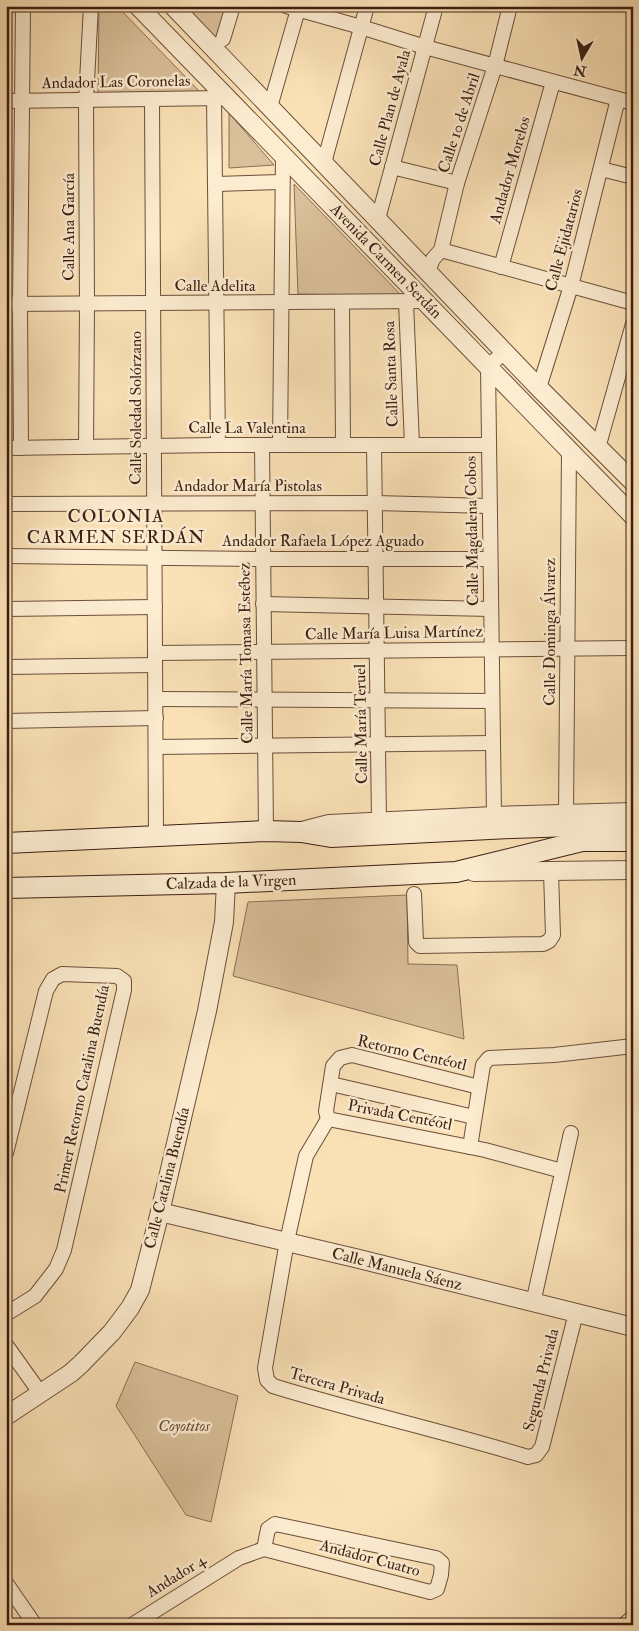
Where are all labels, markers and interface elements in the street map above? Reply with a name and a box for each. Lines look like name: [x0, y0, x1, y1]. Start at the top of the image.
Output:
north arrow: [556, 32, 606, 82]
street label: Calle Plan de Ayala: [365, 47, 415, 169]
text: N: [572, 61, 589, 80]
street label: Andador Las Coronelas: [40, 71, 191, 93]
street label: Calle 10 de Abril: [433, 71, 485, 175]
street label: Andador Morelos: [485, 114, 535, 227]
street label: Calle Ana García: [59, 173, 79, 281]
street label: Calle Ejidatarios: [541, 187, 587, 293]
street label: Avenida Carmen Serdán: [325, 198, 446, 323]
street label: Calle Adelita: [174, 276, 256, 296]
street label: Calle Santa Rosa: [379, 320, 403, 427]
street label: Calle Soledad Solórzano: [126, 331, 146, 485]
street label: Calle La Valentina: [188, 418, 306, 438]
street label: Calle Magdalena Cobos: [461, 456, 483, 606]
street label: Andador María Pistolas: [173, 476, 322, 496]
district label: COLONIA CARMEN SERDÁN: [27, 505, 205, 549]
street label: Andador Rafaela López Aguado: [221, 531, 424, 552]
street label: Calle Dominga Álvarez: [539, 558, 560, 706]
street label: Calle María Tomasa Estébez: [234, 562, 258, 744]
street label: Calle María Luisa Martínez: [305, 621, 483, 645]
street label: Calle María Teruel: [350, 664, 372, 784]
street label: Calzada de la Virgen: [165, 870, 297, 894]
street label: Primer Retorno Catalina Buendía: [50, 982, 114, 1195]
street label: Retorno Centéotl: [355, 1031, 469, 1075]
street label: Privada Centéotl: [346, 1095, 454, 1135]
street label: Calle Catalina Buendía: [140, 1105, 194, 1251]
street label: Calle Manuela Sáenz: [330, 1243, 465, 1295]
street label: Segunda Privada: [519, 1326, 564, 1433]
street label: Tercera Privada: [287, 1363, 388, 1409]
park label: Coyotitos: [158, 1416, 210, 1436]
street label: Andador Cuatro: [317, 1535, 423, 1581]
street label: Andador 4: [142, 1549, 211, 1603]

